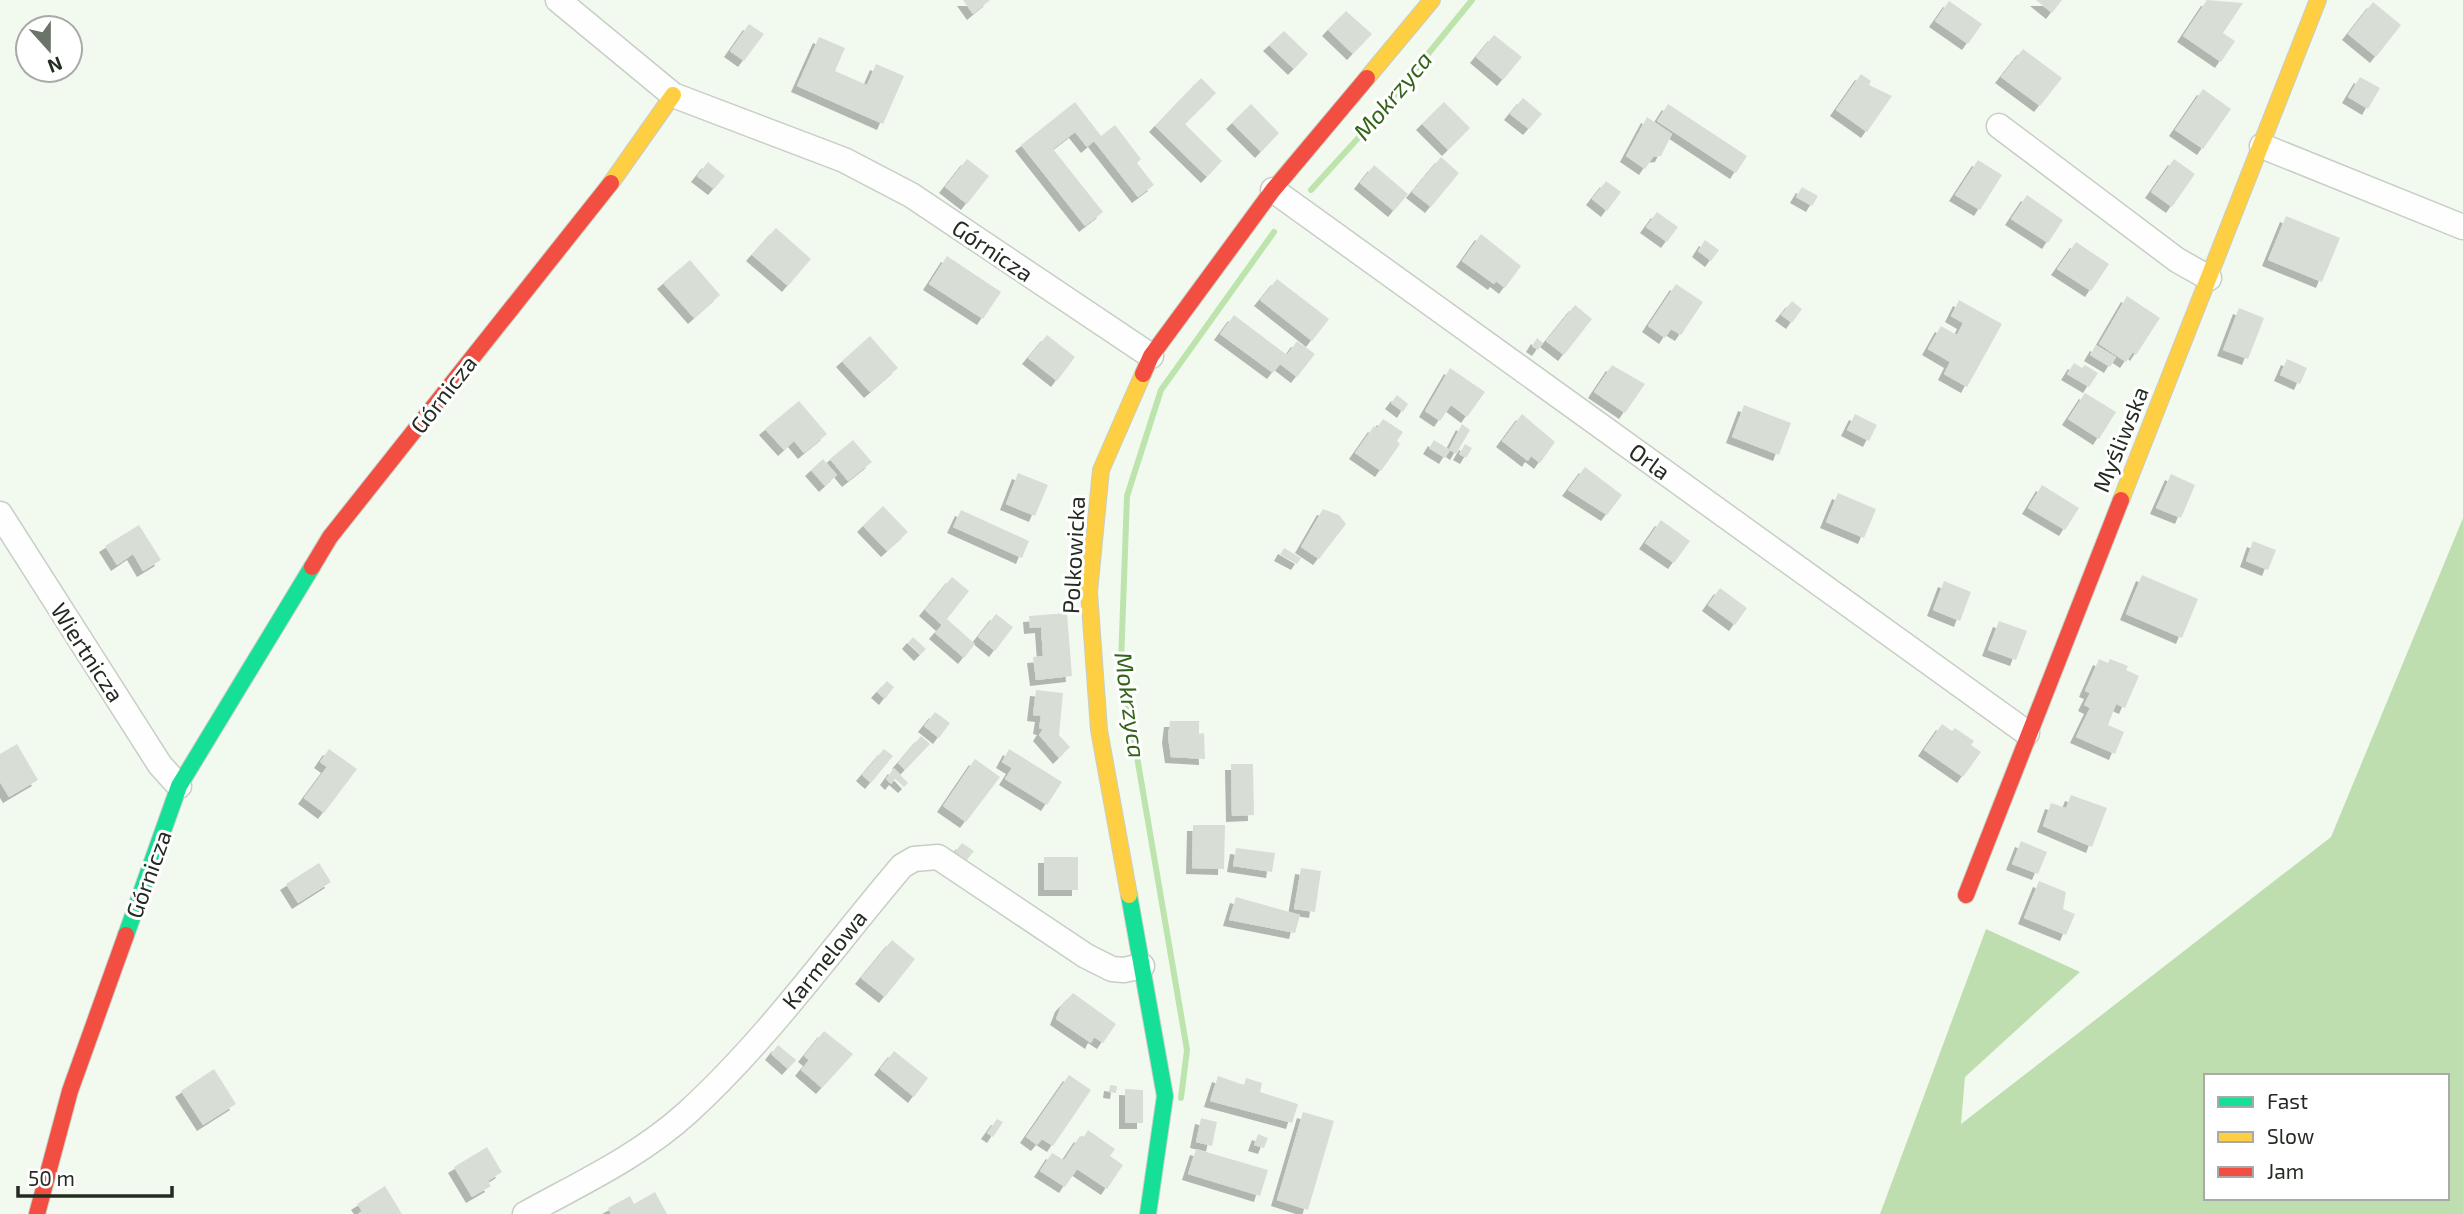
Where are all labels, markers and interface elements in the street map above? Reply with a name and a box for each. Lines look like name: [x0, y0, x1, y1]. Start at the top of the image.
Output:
north arrow: [14, 14, 84, 84]
water label: Mokrzyca: [1347, 45, 1437, 145]
text: N: [45, 52, 66, 79]
street label: Górnicza: [947, 213, 1039, 287]
street label: Górnicza: [404, 349, 482, 439]
street label: Myśliwska: [2086, 382, 2154, 496]
street label: Orla: [1624, 437, 1676, 485]
street label: Polkowicka: [1056, 495, 1090, 615]
street label: Wiertnicza: [46, 597, 130, 707]
water label: Mokrzyca: [1109, 650, 1153, 760]
street label: Górnicza: [119, 826, 177, 922]
street label: Karmelowa: [776, 904, 872, 1014]
legend: [2204, 1074, 2449, 1200]
text: Fast: [2267, 1088, 2308, 1113]
text: Slow: [2267, 1123, 2314, 1148]
scale bar: [18, 1154, 172, 1198]
text: Jam: [2267, 1158, 2304, 1183]
text: 50 m: [28, 1165, 75, 1190]

